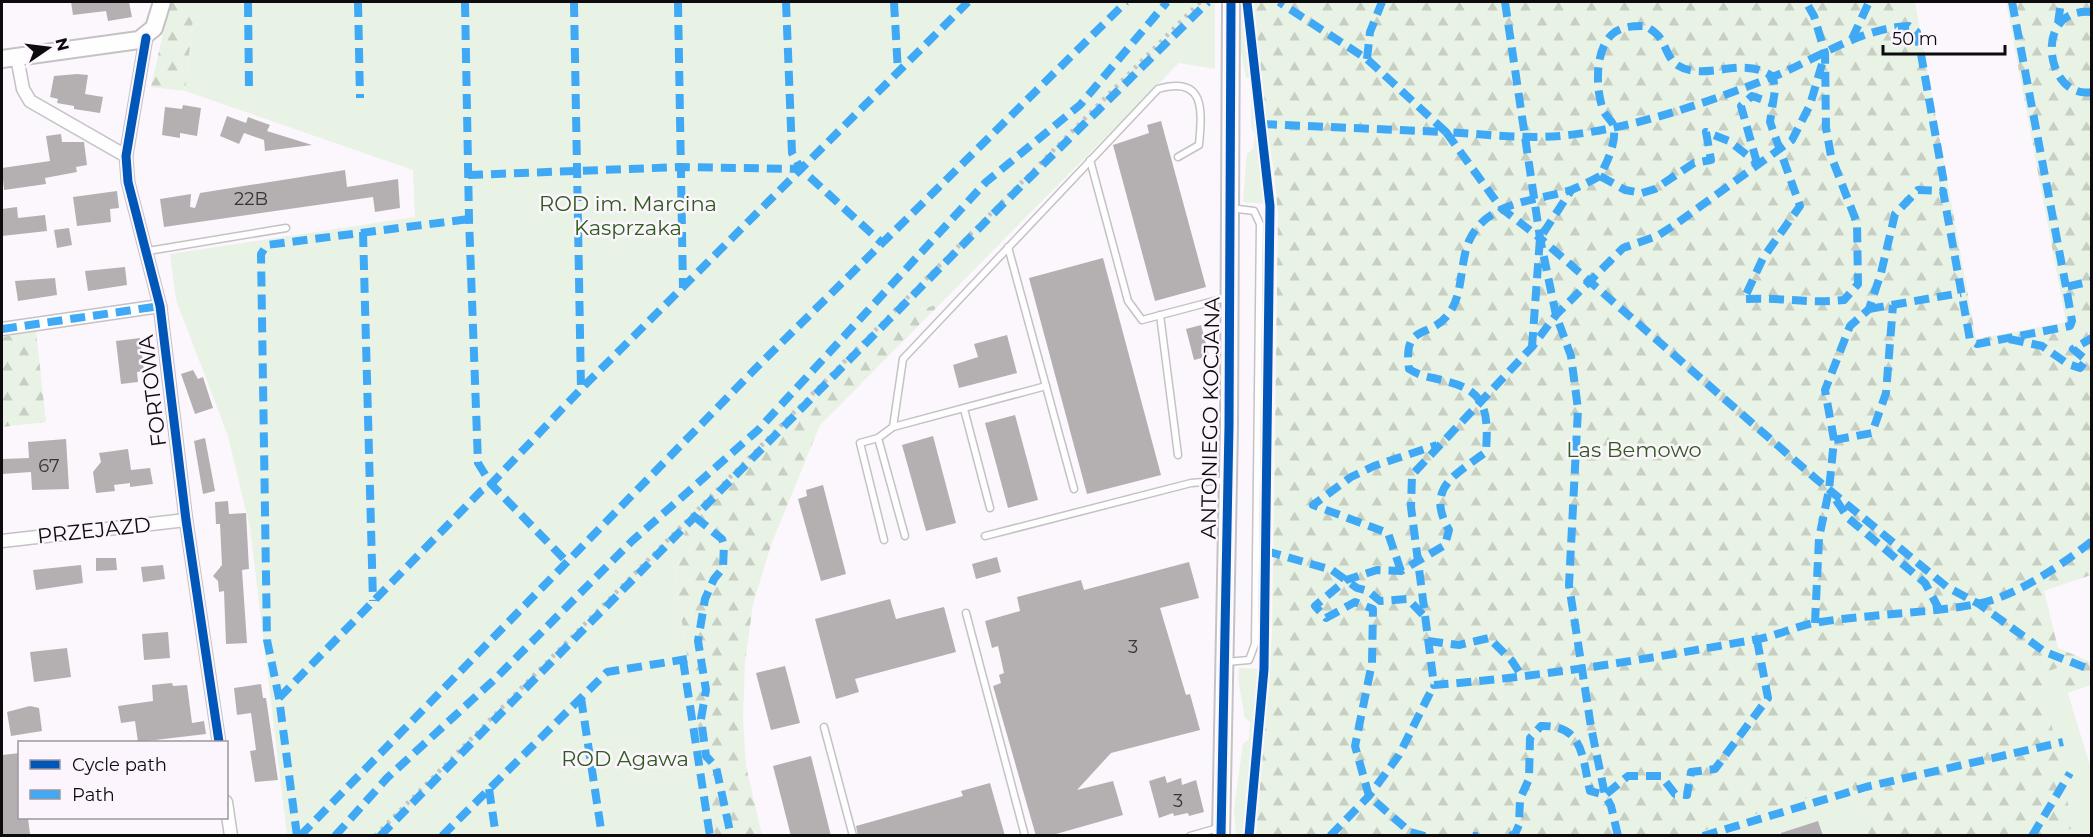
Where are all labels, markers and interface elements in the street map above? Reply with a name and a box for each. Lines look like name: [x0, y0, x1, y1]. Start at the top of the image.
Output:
north arrow: [18, 18, 78, 78]
scale bar: [1883, 18, 2004, 56]
text: 50 m: [1892, 28, 1938, 50]
text: N: [51, 36, 73, 53]
house number: 22B: [234, 188, 268, 210]
park label: ROD im. Marcina Kasprzaka: [539, 191, 717, 240]
street label: ANTONIEGO KOCJANA: [1195, 296, 1225, 539]
street label: FORTOWA: [133, 333, 171, 448]
park label: Las Bemowo: [1566, 437, 1702, 462]
house number: 67: [38, 455, 60, 477]
street label: PRZEJAZD: [36, 512, 152, 548]
house number: 3: [1128, 636, 1138, 658]
legend: [18, 741, 228, 819]
park label: ROD Agawa: [561, 746, 689, 771]
text: Cycle path: [72, 754, 167, 776]
text: Path: [72, 784, 115, 806]
house number: 3: [1173, 790, 1183, 812]

